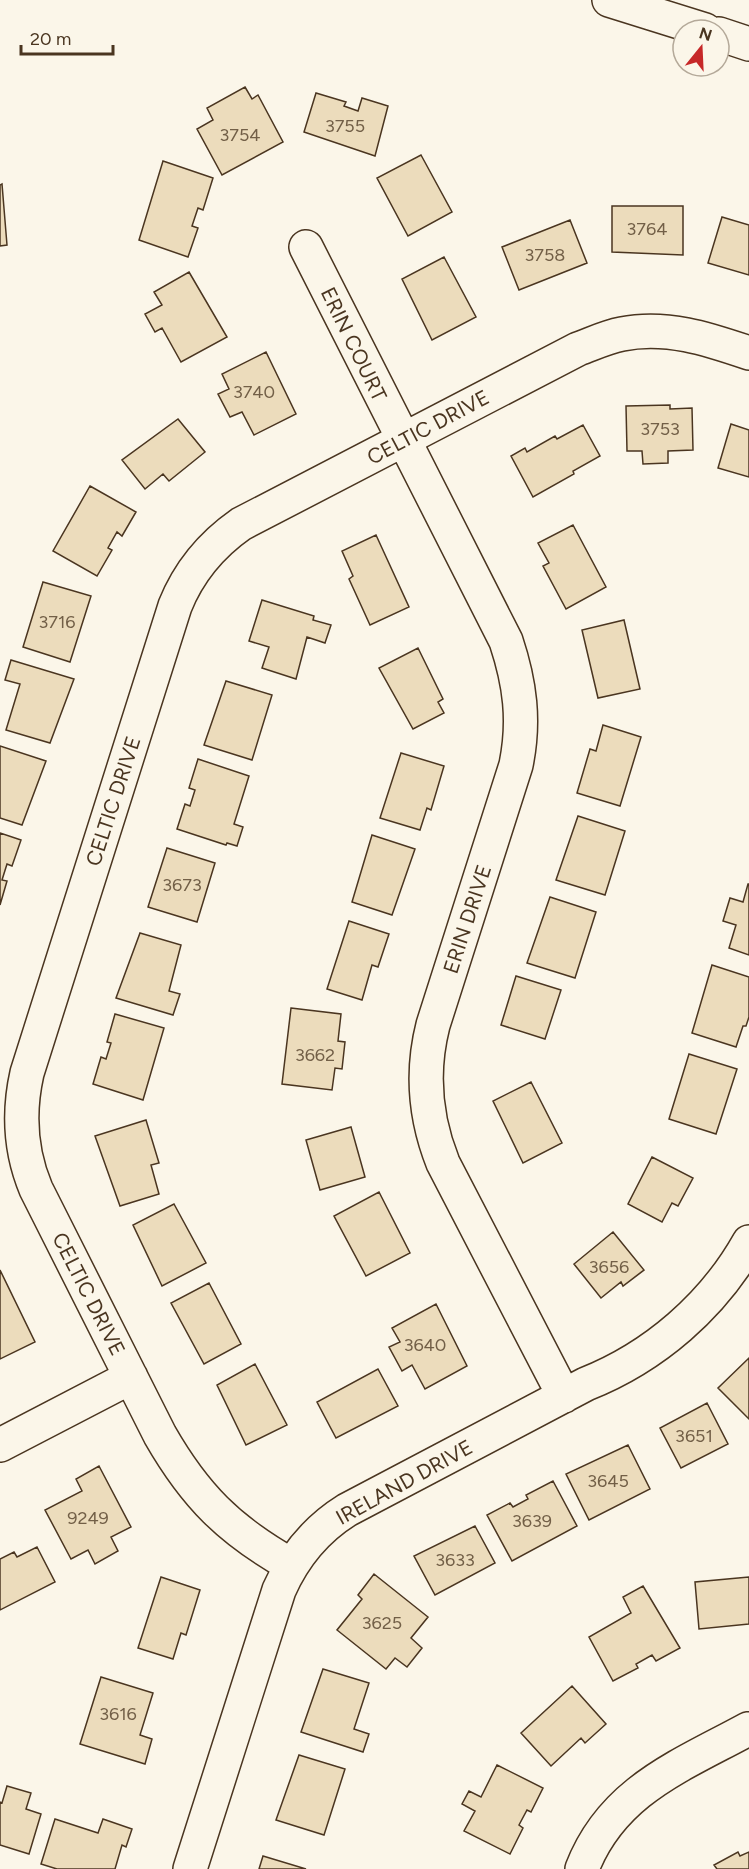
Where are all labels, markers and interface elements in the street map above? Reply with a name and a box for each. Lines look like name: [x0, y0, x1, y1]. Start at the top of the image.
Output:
scale bar: [21, 18, 112, 56]
north arrow: [671, 18, 731, 78]
text: N: [697, 23, 714, 45]
text: 20 m: [30, 28, 71, 50]
house number: 3755: [325, 115, 365, 137]
house number: 3754: [220, 124, 261, 146]
house number: 3764: [627, 218, 667, 240]
house number: 3758: [525, 244, 565, 266]
street label: ERIN COURT: [316, 283, 393, 405]
house number: 3740: [233, 381, 275, 403]
street label: CELTIC DRIVE: [363, 384, 493, 470]
house number: 3753: [640, 418, 680, 440]
house number: 3716: [38, 611, 76, 633]
street label: CELTIC DRIVE: [80, 733, 146, 869]
street label: ERIN DRIVE: [438, 861, 496, 977]
house number: 3673: [162, 874, 202, 896]
house number: 3662: [295, 1044, 335, 1066]
street label: CELTIC DRIVE: [47, 1228, 131, 1360]
house number: 3656: [589, 1256, 629, 1278]
house number: 3640: [404, 1334, 446, 1356]
house number: 3651: [675, 1425, 713, 1447]
street label: IRELAND DRIVE: [331, 1434, 477, 1530]
house number: 3645: [587, 1470, 629, 1492]
house number: 9249: [67, 1507, 109, 1529]
house number: 3639: [512, 1510, 552, 1532]
house number: 3633: [435, 1549, 475, 1571]
house number: 3625: [362, 1612, 402, 1634]
house number: 3616: [99, 1703, 137, 1725]

